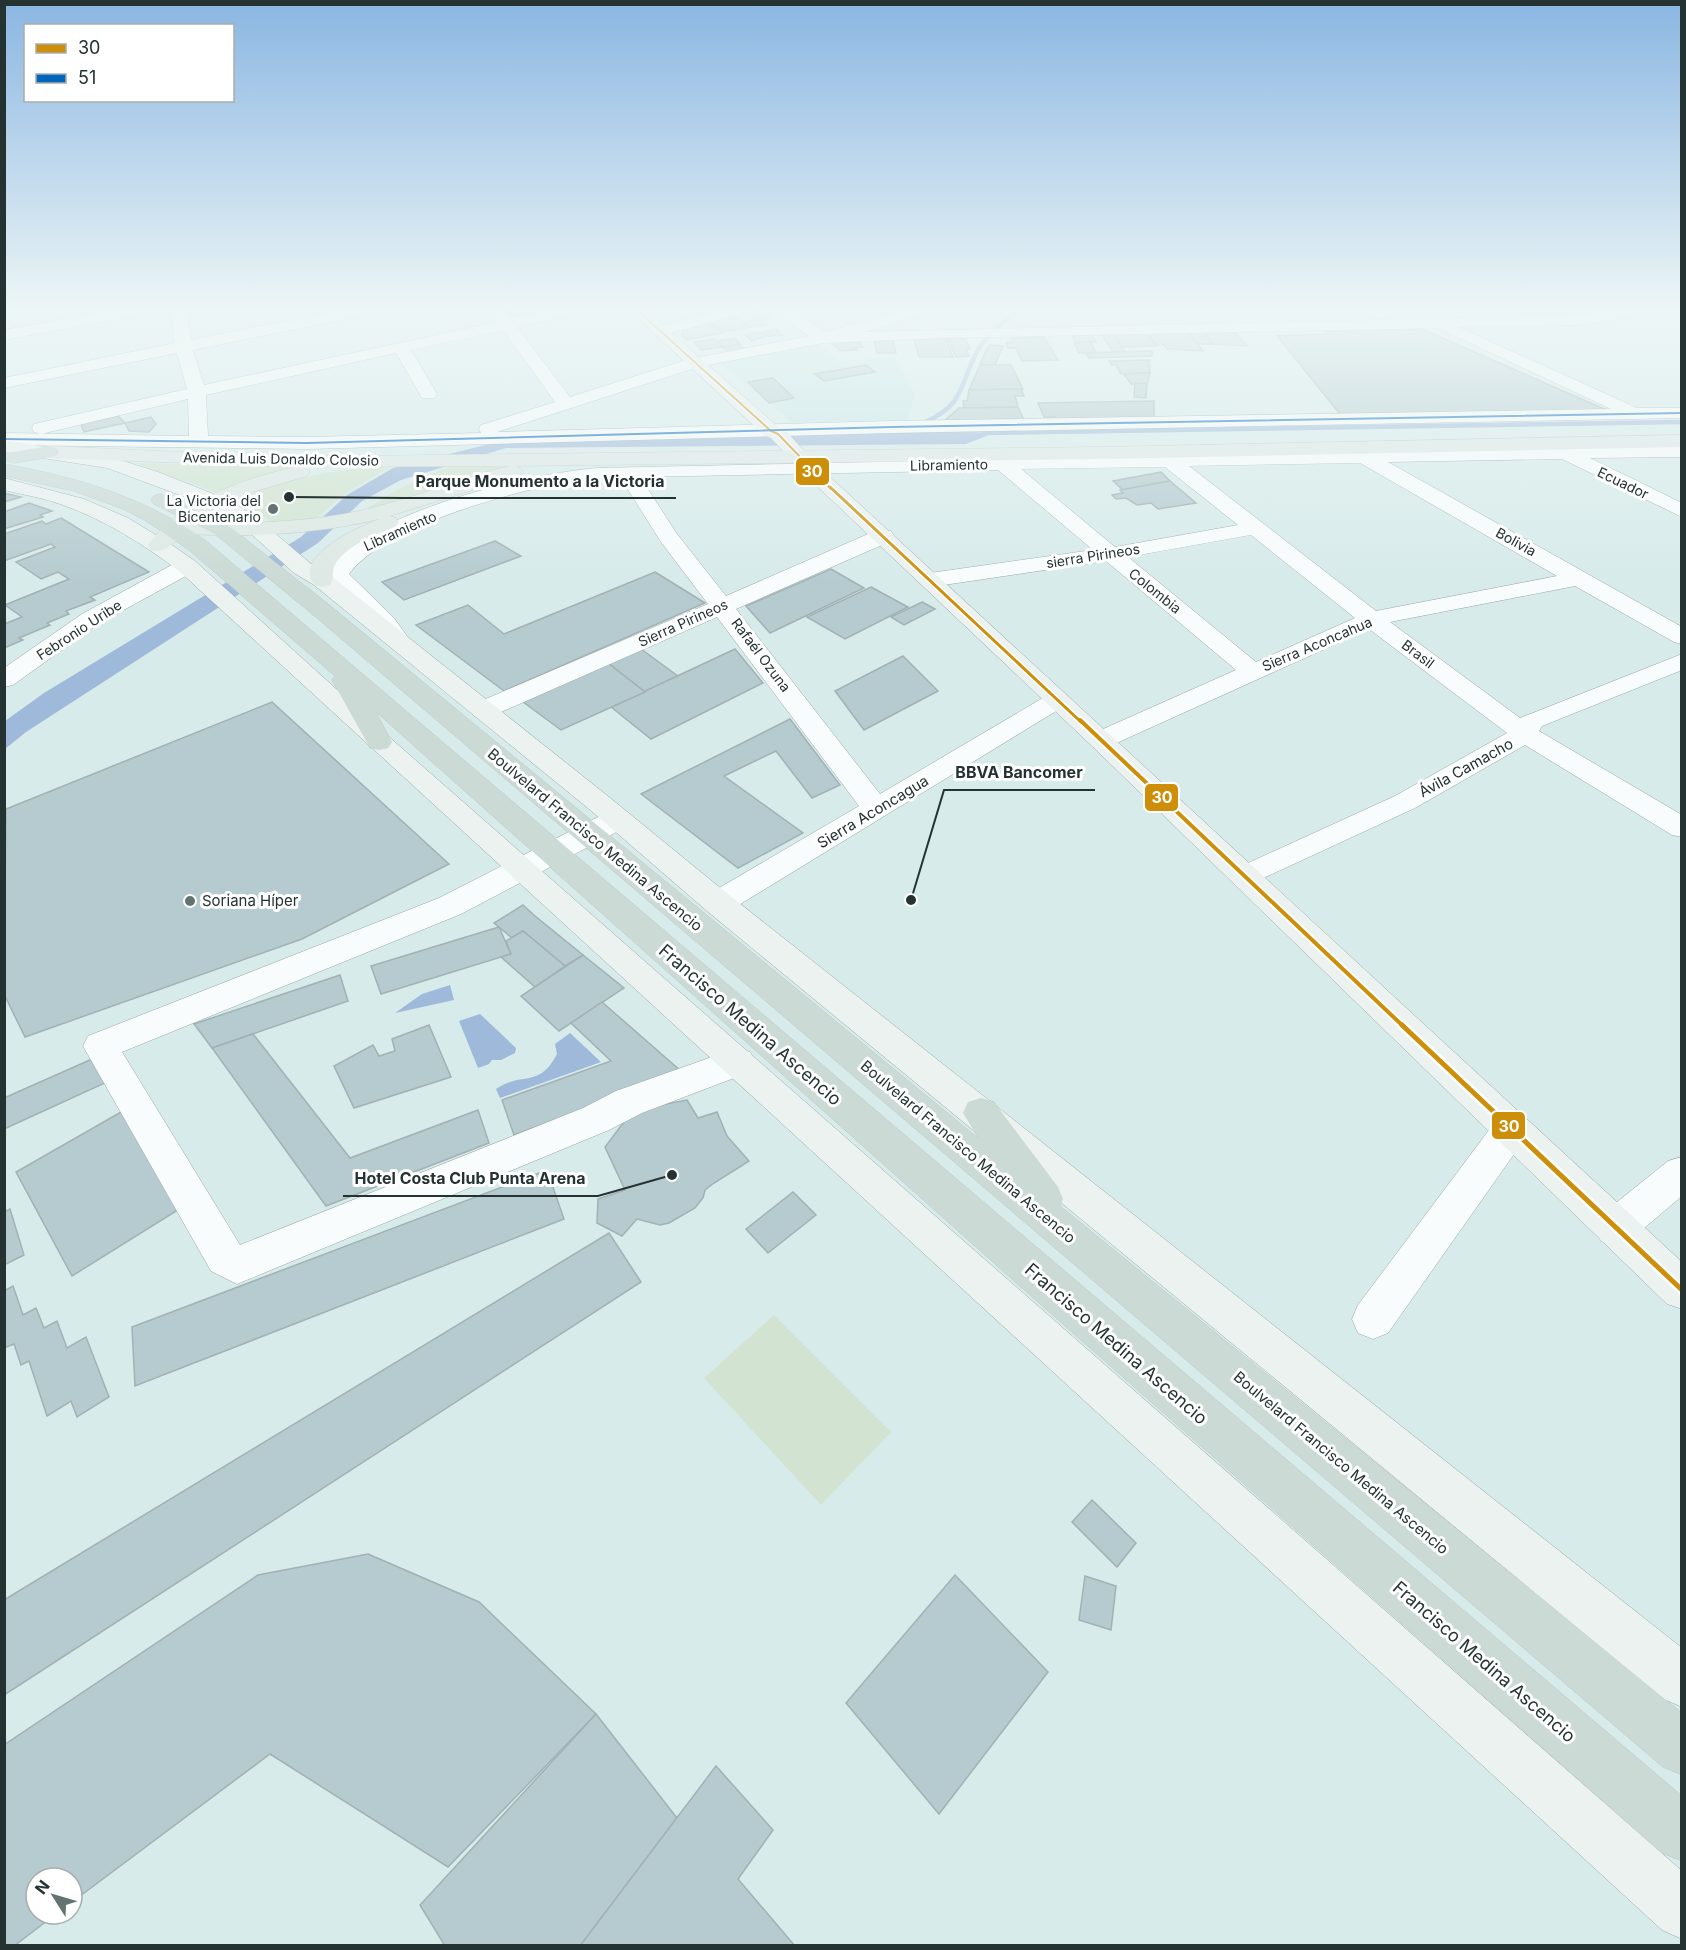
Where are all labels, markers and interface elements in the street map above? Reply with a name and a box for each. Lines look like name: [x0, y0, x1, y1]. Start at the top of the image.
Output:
legend: [24, 24, 234, 102]
text: 30: [78, 37, 100, 58]
text: 51: [78, 67, 96, 88]
street label: Avenida Luis Donaldo Colosio: [183, 448, 379, 469]
street label: Libramiento: [910, 455, 988, 474]
line badge: 30: [795, 457, 830, 486]
text: 30: [801, 461, 823, 481]
street label: Ecuador: [1595, 463, 1652, 502]
callout: Parque Monumento a la Victoria: [403, 464, 676, 498]
text: Parque Monumento a la Victoria: [416, 471, 664, 491]
place label: La Victoria del Bicentenario: [167, 492, 261, 525]
marker: La Victoria del Bicentenario: [266, 502, 280, 516]
street label: Libramiento: [361, 507, 439, 554]
street label: Bolivia: [1493, 524, 1539, 560]
street label: sierra Pirineos: [1045, 540, 1141, 571]
street label: Colombia: [1126, 564, 1185, 617]
street label: Sierra Pirineos: [635, 595, 730, 650]
street label: Febronio Uribe: [33, 596, 124, 663]
street label: Sierra Aconcahua: [1259, 613, 1374, 674]
street label: Rafaél Ozuna: [728, 614, 795, 695]
street label: Brasil: [1399, 636, 1438, 671]
street label: Ávila Camacho: [1415, 734, 1516, 801]
street label: Boulvelard Francisco Medina Ascencio: [484, 744, 707, 935]
callout: BBVA Bancomer: [944, 756, 1095, 790]
text: BBVA Bancomer: [955, 762, 1083, 782]
street label: Sierra Aconcagua: [814, 771, 932, 852]
line badge: 30: [1144, 783, 1179, 812]
text: 30: [1151, 787, 1173, 807]
place label: Soriana Híper: [202, 891, 299, 910]
marker: Soriana Híper: [183, 894, 197, 908]
street label: Francisco Medina Ascencio: [655, 940, 846, 1110]
street label: Boulvelard Francisco Medina Ascencio: [857, 1056, 1080, 1247]
line badge: 30: [1491, 1111, 1526, 1140]
text: 30: [1498, 1116, 1520, 1136]
callout: Hotel Costa Club Punta Arena: [343, 1162, 598, 1196]
text: Hotel Costa Club Punta Arena: [355, 1168, 585, 1188]
street label: Francisco Medina Ascencio: [1021, 1259, 1212, 1429]
street label: Boulvelard Francisco Medina Ascencio: [1230, 1367, 1453, 1558]
street label: Francisco Medina Ascencio: [1389, 1577, 1580, 1747]
north arrow: [24, 1866, 84, 1926]
text: N: [30, 1876, 54, 1898]

